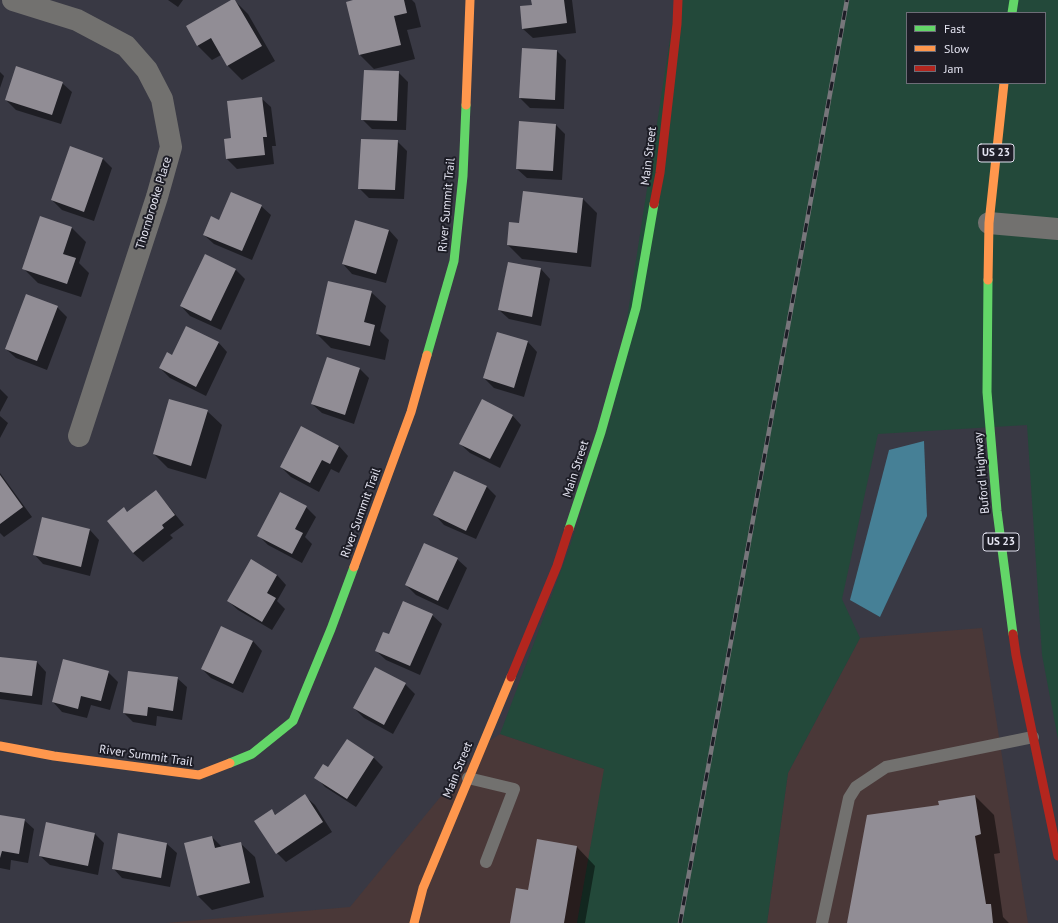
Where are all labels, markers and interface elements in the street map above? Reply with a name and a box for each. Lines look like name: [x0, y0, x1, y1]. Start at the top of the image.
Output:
legend: [906, 12, 1046, 84]
text: Fast: [944, 21, 965, 36]
text: Slow: [944, 41, 969, 56]
text: Jam: [944, 61, 963, 76]
street label: Main Street: [638, 126, 660, 186]
road number: US 23: [978, 144, 1014, 162]
street label: Thornbrooke Place: [133, 155, 175, 251]
street label: River Summit Trail: [436, 157, 458, 253]
street label: Buford Highway: [971, 432, 993, 514]
street label: Main Street: [560, 439, 592, 499]
street label: River Summit Trail: [338, 466, 384, 560]
road number: US 23: [983, 533, 1019, 551]
street label: Main Street: [440, 740, 476, 800]
street label: River Summit Trail: [98, 742, 194, 770]

